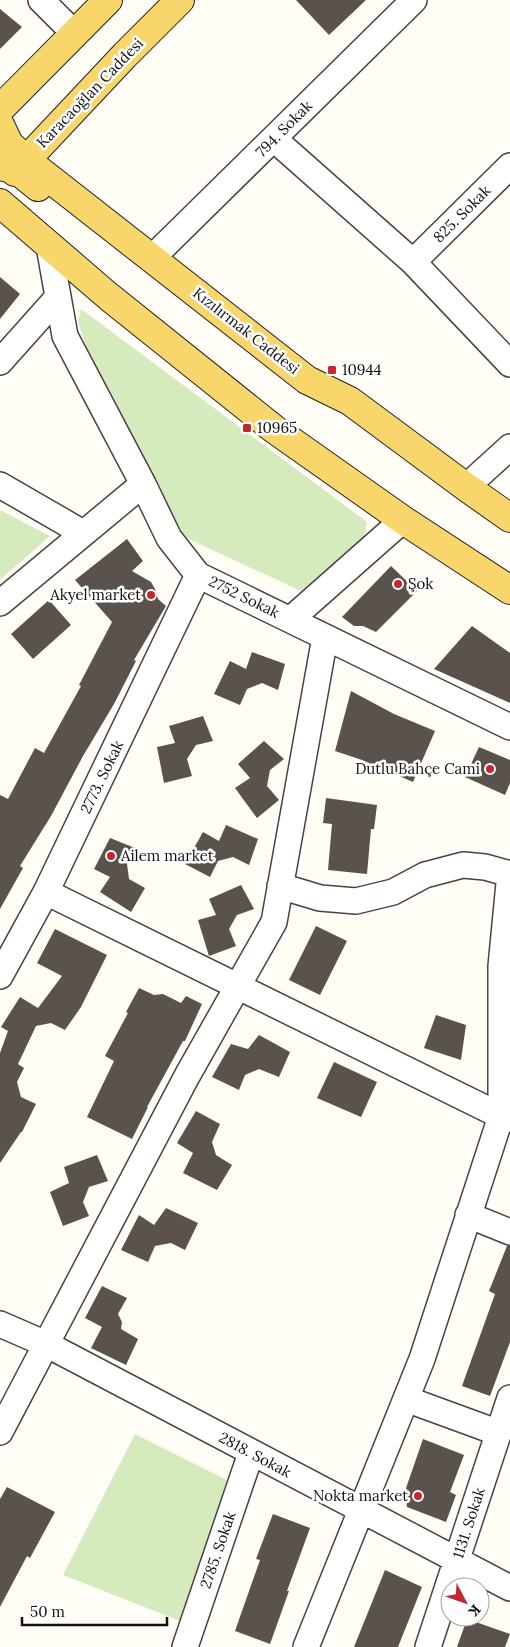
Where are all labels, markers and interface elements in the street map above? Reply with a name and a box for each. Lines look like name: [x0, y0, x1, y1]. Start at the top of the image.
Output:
street label: Karacaoğlan Caddesi: [32, 34, 147, 152]
street label: 794. Sokak: [251, 96, 316, 161]
street label: 825. Sokak: [429, 181, 494, 246]
street label: Kızılırmak Caddesi: [189, 283, 303, 378]
place label: 10944: [342, 360, 382, 379]
marker: 10944: [326, 364, 338, 376]
place label: 10965: [257, 418, 297, 437]
marker: 10965: [241, 422, 253, 434]
street label: 2752 Sokak: [206, 571, 283, 622]
place label: Şok: [408, 574, 433, 593]
marker: Şok: [392, 578, 404, 590]
place label: Akyel market: [49, 585, 141, 604]
marker: Akyel market: [145, 589, 157, 601]
street label: 2773. Sokak: [76, 737, 127, 816]
place label: Dutlu Bahçe Cami: [355, 759, 480, 778]
marker: Dutlu Bahçe Cami: [484, 763, 496, 775]
place label: Ailem market: [120, 846, 214, 865]
marker: Ailem market: [105, 850, 117, 862]
street label: 2818. Sokak: [216, 1428, 295, 1482]
street label: 1131. Sokak: [448, 1485, 489, 1561]
place label: Nokta market: [313, 1486, 408, 1505]
marker: Nokta market: [412, 1490, 424, 1502]
street label: 2785. Sokak: [195, 1509, 240, 1591]
north arrow: [440, 1577, 490, 1627]
scale bar: [22, 1594, 168, 1626]
text: K: [465, 1601, 485, 1620]
text: 50 m: [30, 1602, 65, 1621]

